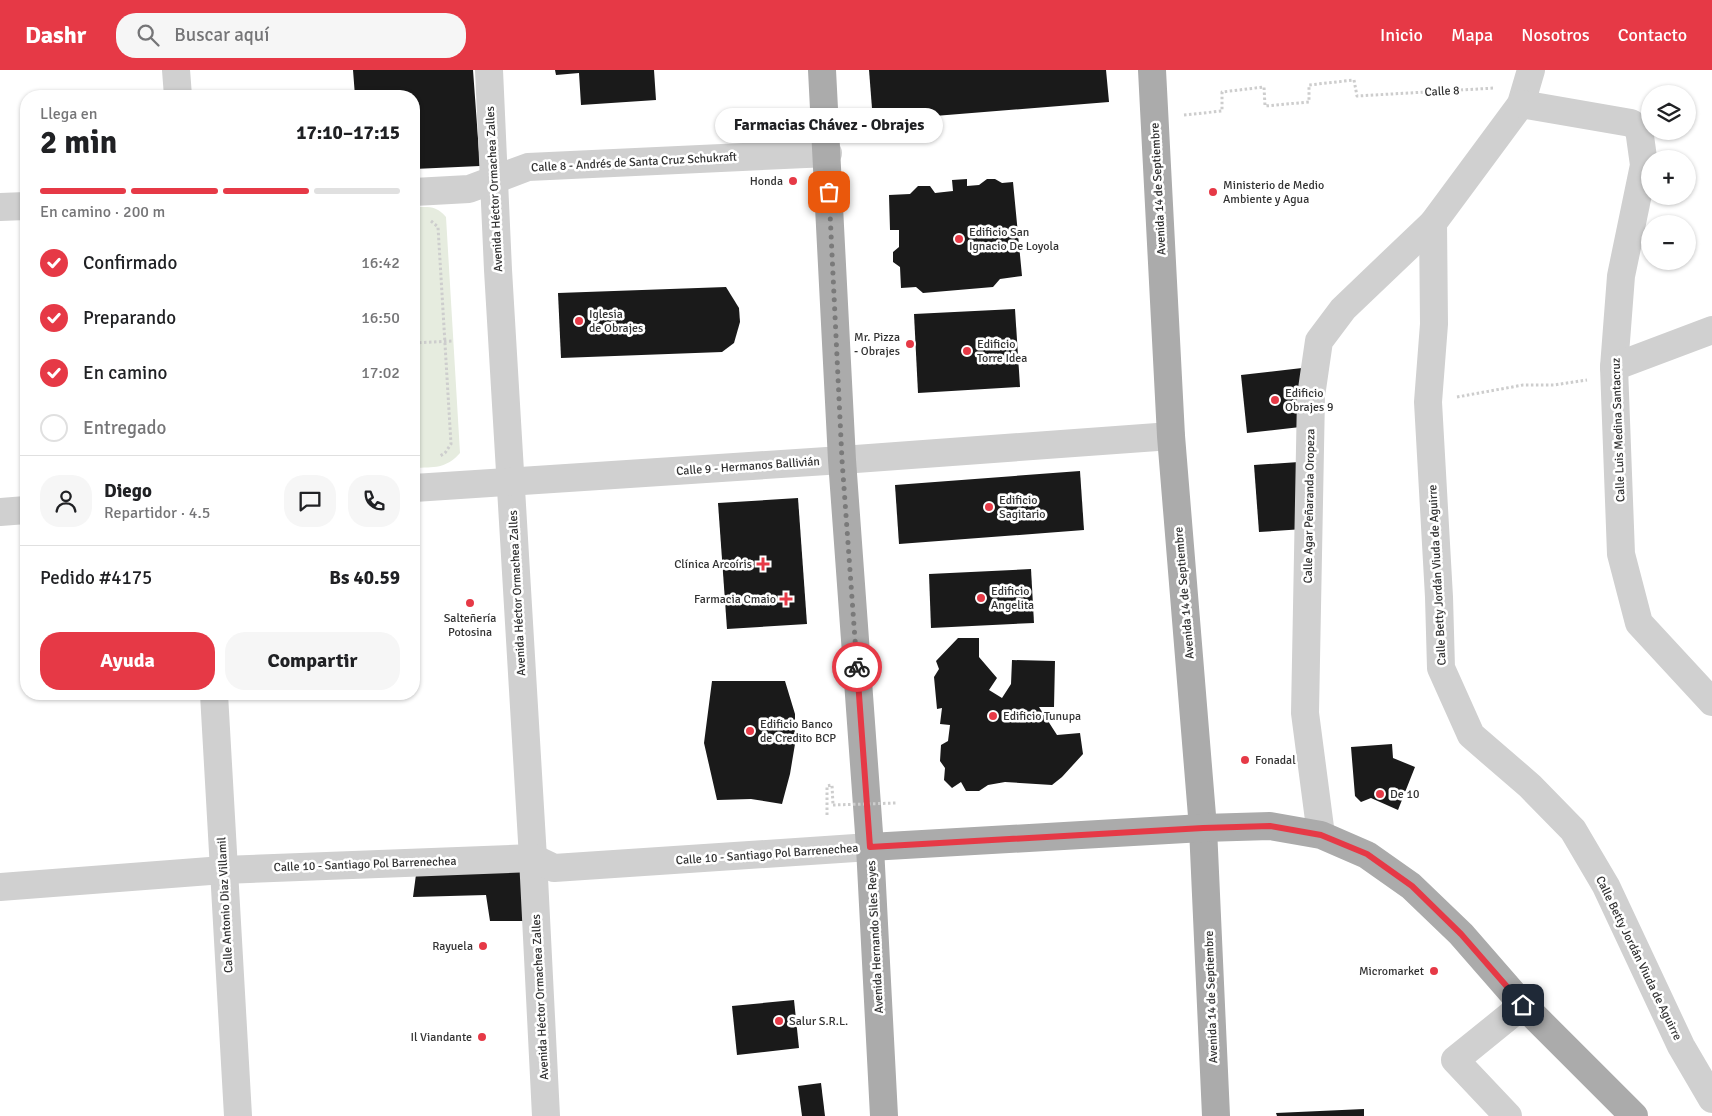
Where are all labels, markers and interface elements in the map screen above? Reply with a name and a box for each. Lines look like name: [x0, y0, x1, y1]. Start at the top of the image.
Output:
search box: [116, 13, 466, 58]
text: Dashr: [25, 20, 86, 50]
icon: search: [134, 21, 162, 49]
text: Buscar aquí: [174, 23, 269, 47]
text: Inicio: [1380, 24, 1423, 46]
text: Mapa: [1451, 24, 1493, 46]
text: Nosotros: [1521, 24, 1590, 46]
text: Contacto: [1618, 24, 1687, 46]
street label: Calle 8: [1424, 83, 1460, 100]
map controls: [1641, 85, 1696, 270]
button: layers: [1641, 85, 1696, 140]
text: Llega en: [40, 104, 98, 124]
street label: Avenida Héctor Ormachea Zalles: [483, 106, 506, 272]
callout: Farmacias Chávez - Obrajes: [715, 107, 943, 142]
text: Farmacias Chávez - Obrajes: [734, 115, 924, 135]
text: 17:10–17:15: [296, 121, 400, 145]
street label: Avenida 14 de Septiembre: [1148, 122, 1169, 256]
text: 2 min: [40, 123, 117, 162]
street label: Calle 8 - Andrés de Santa Cruz Schukraft: [531, 150, 738, 175]
button: +: [1641, 150, 1696, 205]
pin: [808, 171, 850, 213]
place label: Honda: [750, 174, 783, 189]
marker: Honda: [787, 175, 799, 187]
icon: bag: [815, 178, 843, 206]
place label: Ministerio de Medio Ambiente y Agua: [1223, 178, 1324, 207]
marker: Ministerio de Medio Ambiente y Agua: [1207, 186, 1219, 198]
text: En camino · 200 m: [40, 202, 165, 222]
button: −: [1641, 215, 1696, 270]
place label: Edificio San Ignacio De Loyola: [969, 225, 1059, 254]
marker: Edificio San Ignacio De Loyola: [953, 233, 965, 245]
icon: check: [40, 249, 68, 277]
text: Confirmado: [83, 251, 177, 275]
text: 16:42: [361, 253, 400, 273]
icon: check: [40, 304, 68, 332]
text: Preparando: [83, 306, 176, 330]
place label: Iglesia de Obrajes: [589, 307, 643, 336]
text: 16:50: [361, 308, 400, 328]
marker: Iglesia de Obrajes: [573, 315, 585, 327]
place label: Mr. Pizza - Obrajes: [854, 330, 900, 359]
place label: Edificio Torre Idea: [977, 337, 1027, 366]
marker: Mr. Pizza - Obrajes: [904, 338, 916, 350]
marker: Edificio Torre Idea: [961, 345, 973, 357]
street label: Calle Luis Medina Santacruz: [1608, 358, 1629, 502]
icon: check: [40, 359, 68, 387]
text: En camino: [83, 361, 167, 385]
text: 17:02: [361, 363, 400, 383]
place label: Edificio Obrajes 9: [1285, 386, 1333, 415]
marker: Edificio Obrajes 9: [1269, 394, 1281, 406]
text: Entregado: [83, 416, 166, 440]
street label: Calle Agar Peñaranda Oropeza: [1301, 429, 1318, 583]
street label: Calle 9 - Hermanos Ballivián: [676, 454, 820, 479]
button: person: [40, 475, 92, 527]
button: chat: [284, 475, 336, 527]
button: phone: [348, 475, 400, 527]
text: Diego: [104, 479, 152, 503]
street label: Calle Betty Jordán Viuda de Aguirre: [1425, 484, 1450, 666]
place label: Edificio Sagitario: [999, 493, 1046, 522]
marker: Edificio Sagitario: [983, 501, 995, 513]
text: Repartidor · 4.5: [104, 503, 210, 523]
street label: Avenida Héctor Ormachea Zalles: [506, 510, 529, 676]
street label: Avenida 14 de Septiembre: [1171, 526, 1198, 660]
place label: Clínica Arcoíris: [674, 557, 752, 572]
marker: Clínica Arcoíris: [756, 557, 770, 571]
text: Pedido #4175: [40, 566, 152, 590]
text: Bs 40.59: [329, 566, 400, 590]
place label: Edificio Angelita: [991, 584, 1034, 613]
place label: Farmacia Cmaio: [694, 592, 776, 607]
marker: Edificio Angelita: [975, 592, 987, 604]
marker: Farmacia Cmaio: [780, 593, 792, 605]
marker: Salteñería Potosina: [464, 597, 476, 609]
place label: Salteñería Potosina: [444, 611, 496, 640]
button: Ayuda: [40, 632, 215, 690]
button: Compartir: [225, 632, 400, 690]
courier: [832, 642, 882, 692]
icon: bike: [843, 653, 871, 681]
place label: Edificio Tunupa: [1003, 709, 1081, 724]
marker: Edificio Tunupa: [987, 710, 999, 722]
place label: Edificio Banco de Credito BCP: [760, 717, 836, 746]
marker: Edificio Banco de Credito BCP: [744, 725, 756, 737]
place label: Fonadal: [1255, 753, 1296, 768]
marker: Fonadal: [1239, 754, 1251, 766]
place label: De 10: [1390, 787, 1419, 802]
marker: De 10: [1374, 788, 1386, 800]
street label: Calle Antonio Diaz Villamil: [214, 836, 237, 973]
street label: Calle 10 - Santiago Pol Barrenechea: [675, 841, 859, 868]
street label: Calle 10 - Santiago Pol Barrenechea: [273, 854, 457, 875]
street label: Avenida Hernando Siles Reyes: [864, 860, 887, 1014]
street label: Calle Betty Jordán Viuda de Aguirre: [1592, 874, 1685, 1043]
street label: Avenida Héctor Ormachea Zalles: [529, 914, 552, 1080]
street label: Avenida 14 de Septiembre: [1202, 930, 1221, 1064]
place label: Rayuela: [432, 939, 473, 954]
marker: Rayuela: [477, 940, 489, 952]
place label: Micromarket: [1359, 964, 1424, 979]
marker: Micromarket: [1428, 965, 1440, 977]
pin: [1502, 984, 1544, 1026]
icon: home: [1509, 991, 1537, 1019]
place label: Salur S.R.L.: [789, 1014, 848, 1029]
marker: Salur S.R.L.: [773, 1015, 785, 1027]
place label: Il Viandante: [410, 1030, 472, 1045]
marker: Il Viandante: [476, 1031, 488, 1043]

